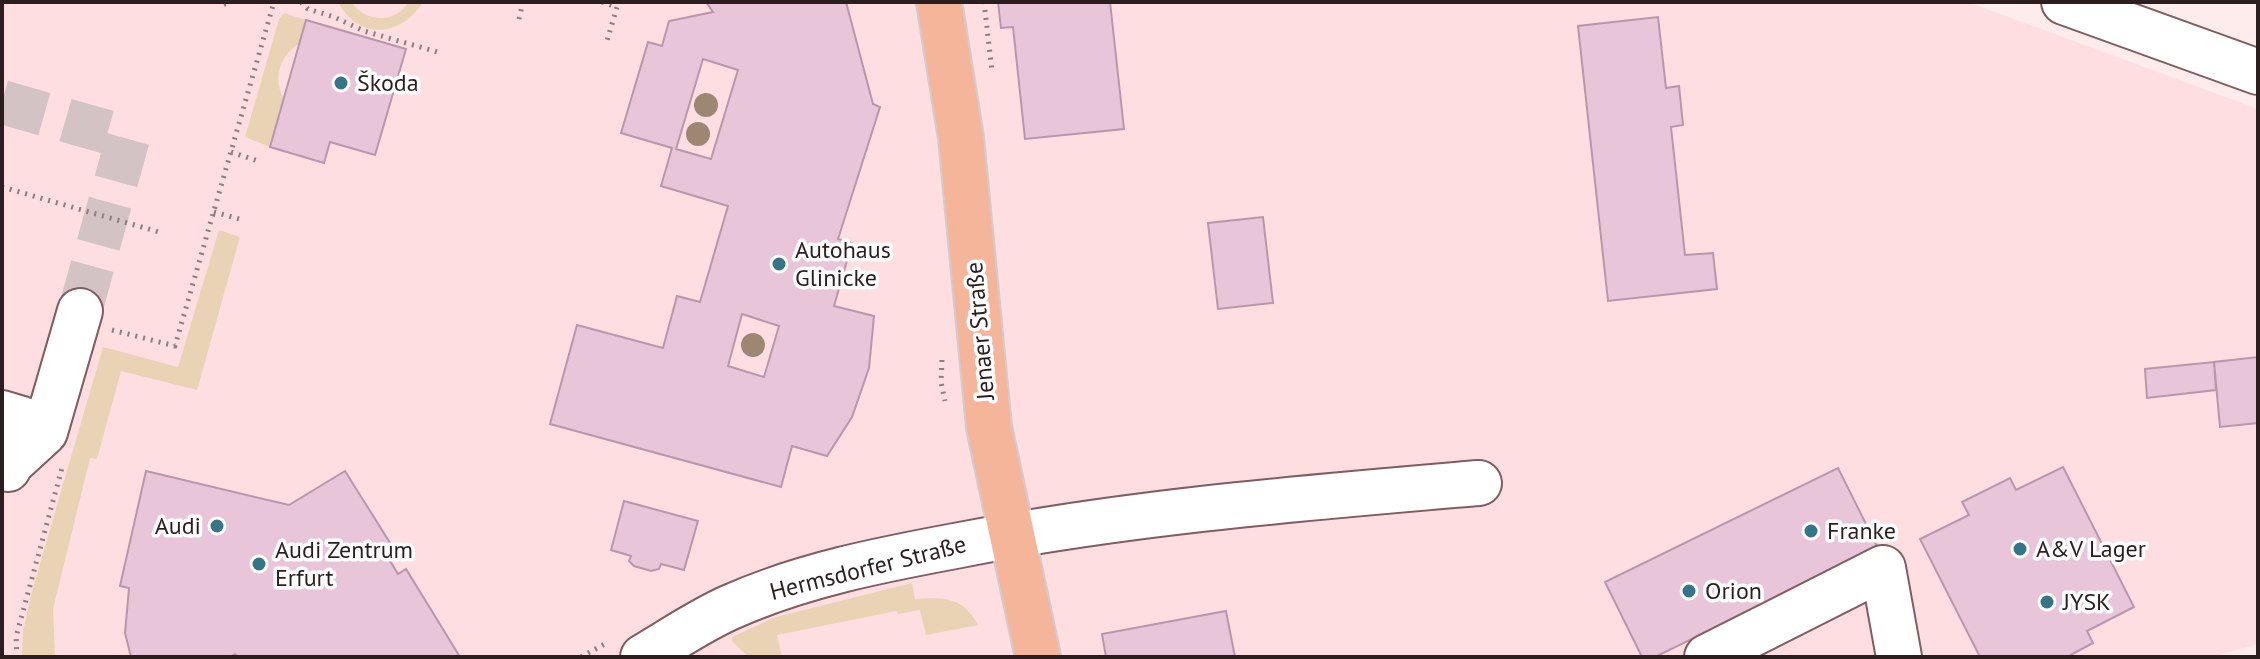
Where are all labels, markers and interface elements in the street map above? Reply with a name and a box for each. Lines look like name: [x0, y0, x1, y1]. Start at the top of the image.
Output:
place label: Škoda: [357, 67, 419, 98]
marker: Škoda: [332, 74, 350, 92]
place label: Autohaus Glinicke: [795, 234, 891, 293]
marker: Autohaus Glinicke: [770, 255, 788, 273]
street label: Jenaer Straße: [958, 261, 1001, 402]
place label: Audi: [155, 510, 201, 541]
place label: Franke: [1827, 515, 1896, 546]
marker: Audi: [208, 517, 226, 535]
marker: Franke: [1802, 522, 1820, 540]
street label: Hermsdorfer Straße: [766, 528, 969, 607]
place label: A&V Lager: [2036, 533, 2146, 564]
place label: Audi Zentrum Erfurt: [275, 534, 413, 593]
marker: A&V Lager: [2011, 540, 2029, 558]
marker: Audi Zentrum Erfurt: [250, 555, 268, 573]
place label: Orion: [1705, 575, 1762, 606]
marker: Orion: [1680, 582, 1698, 600]
place label: JYSK: [2062, 586, 2111, 617]
marker: JYSK: [2038, 593, 2056, 611]

